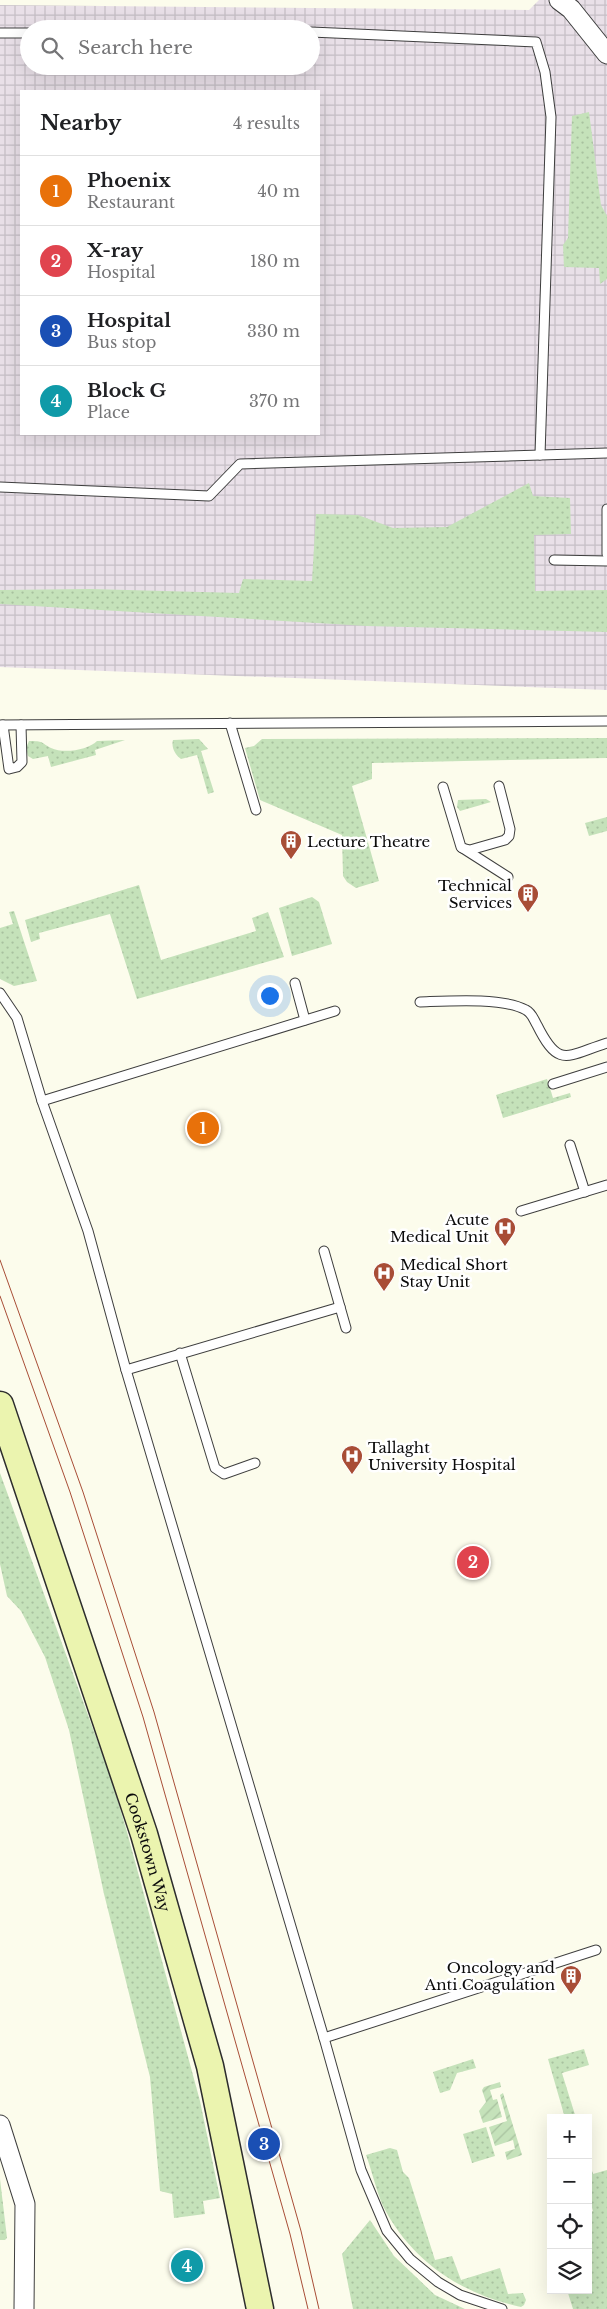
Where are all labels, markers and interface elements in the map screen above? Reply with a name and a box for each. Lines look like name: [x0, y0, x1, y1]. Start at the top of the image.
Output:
search box: [20, 20, 320, 75]
icon: search: [38, 34, 66, 62]
text: Search here: [78, 36, 193, 59]
text: Nearby: [40, 110, 121, 136]
text: 4 results: [233, 113, 300, 133]
text: Phoenix: [87, 169, 171, 192]
text: 1: [53, 181, 59, 201]
text: 40 m: [257, 181, 300, 201]
text: Restaurant: [87, 192, 175, 212]
text: X-ray: [87, 239, 143, 262]
text: 2: [51, 251, 61, 271]
text: 180 m: [250, 251, 300, 271]
text: Hospital: [87, 262, 156, 282]
text: Hospital: [87, 309, 171, 332]
text: 3: [51, 321, 61, 341]
text: 330 m: [247, 321, 300, 341]
text: Bus stop: [87, 332, 156, 352]
text: Block G: [87, 379, 166, 402]
text: 4: [51, 391, 61, 411]
text: 370 m: [249, 391, 300, 411]
text: Place: [87, 402, 130, 422]
building icon: Lecture Theatre: [279, 829, 303, 860]
place label: Lecture Theatre: [307, 832, 430, 851]
place label: Technical Services: [438, 876, 512, 912]
building icon: Technical Services: [516, 882, 540, 913]
your location: [257, 983, 283, 1009]
pin: 1: [187, 1109, 219, 1147]
place label: Acute Medical Unit: [390, 1210, 489, 1246]
hospital icon: Acute Medical Unit: [493, 1216, 517, 1247]
place label: Medical Short Stay Unit: [400, 1255, 508, 1291]
hospital icon: Medical Short Stay Unit: [372, 1261, 396, 1292]
place label: Tallaght University Hospital: [368, 1438, 516, 1474]
hospital icon: Tallaght University Hospital: [340, 1444, 364, 1475]
pin: 2: [457, 1543, 489, 1581]
street label: Cookstown Way: [121, 1790, 175, 1914]
place label: Oncology and Anti Coagulation: [424, 1958, 555, 1994]
building icon: Oncology and Anti Coagulation: [559, 1964, 583, 1995]
map controls: [547, 2114, 592, 2294]
button: +: [547, 2114, 592, 2159]
pin: 3: [248, 2125, 280, 2163]
button: −: [547, 2159, 592, 2204]
button: locate: [547, 2204, 592, 2249]
pin: 4: [171, 2247, 203, 2285]
button: layers: [547, 2249, 592, 2294]

